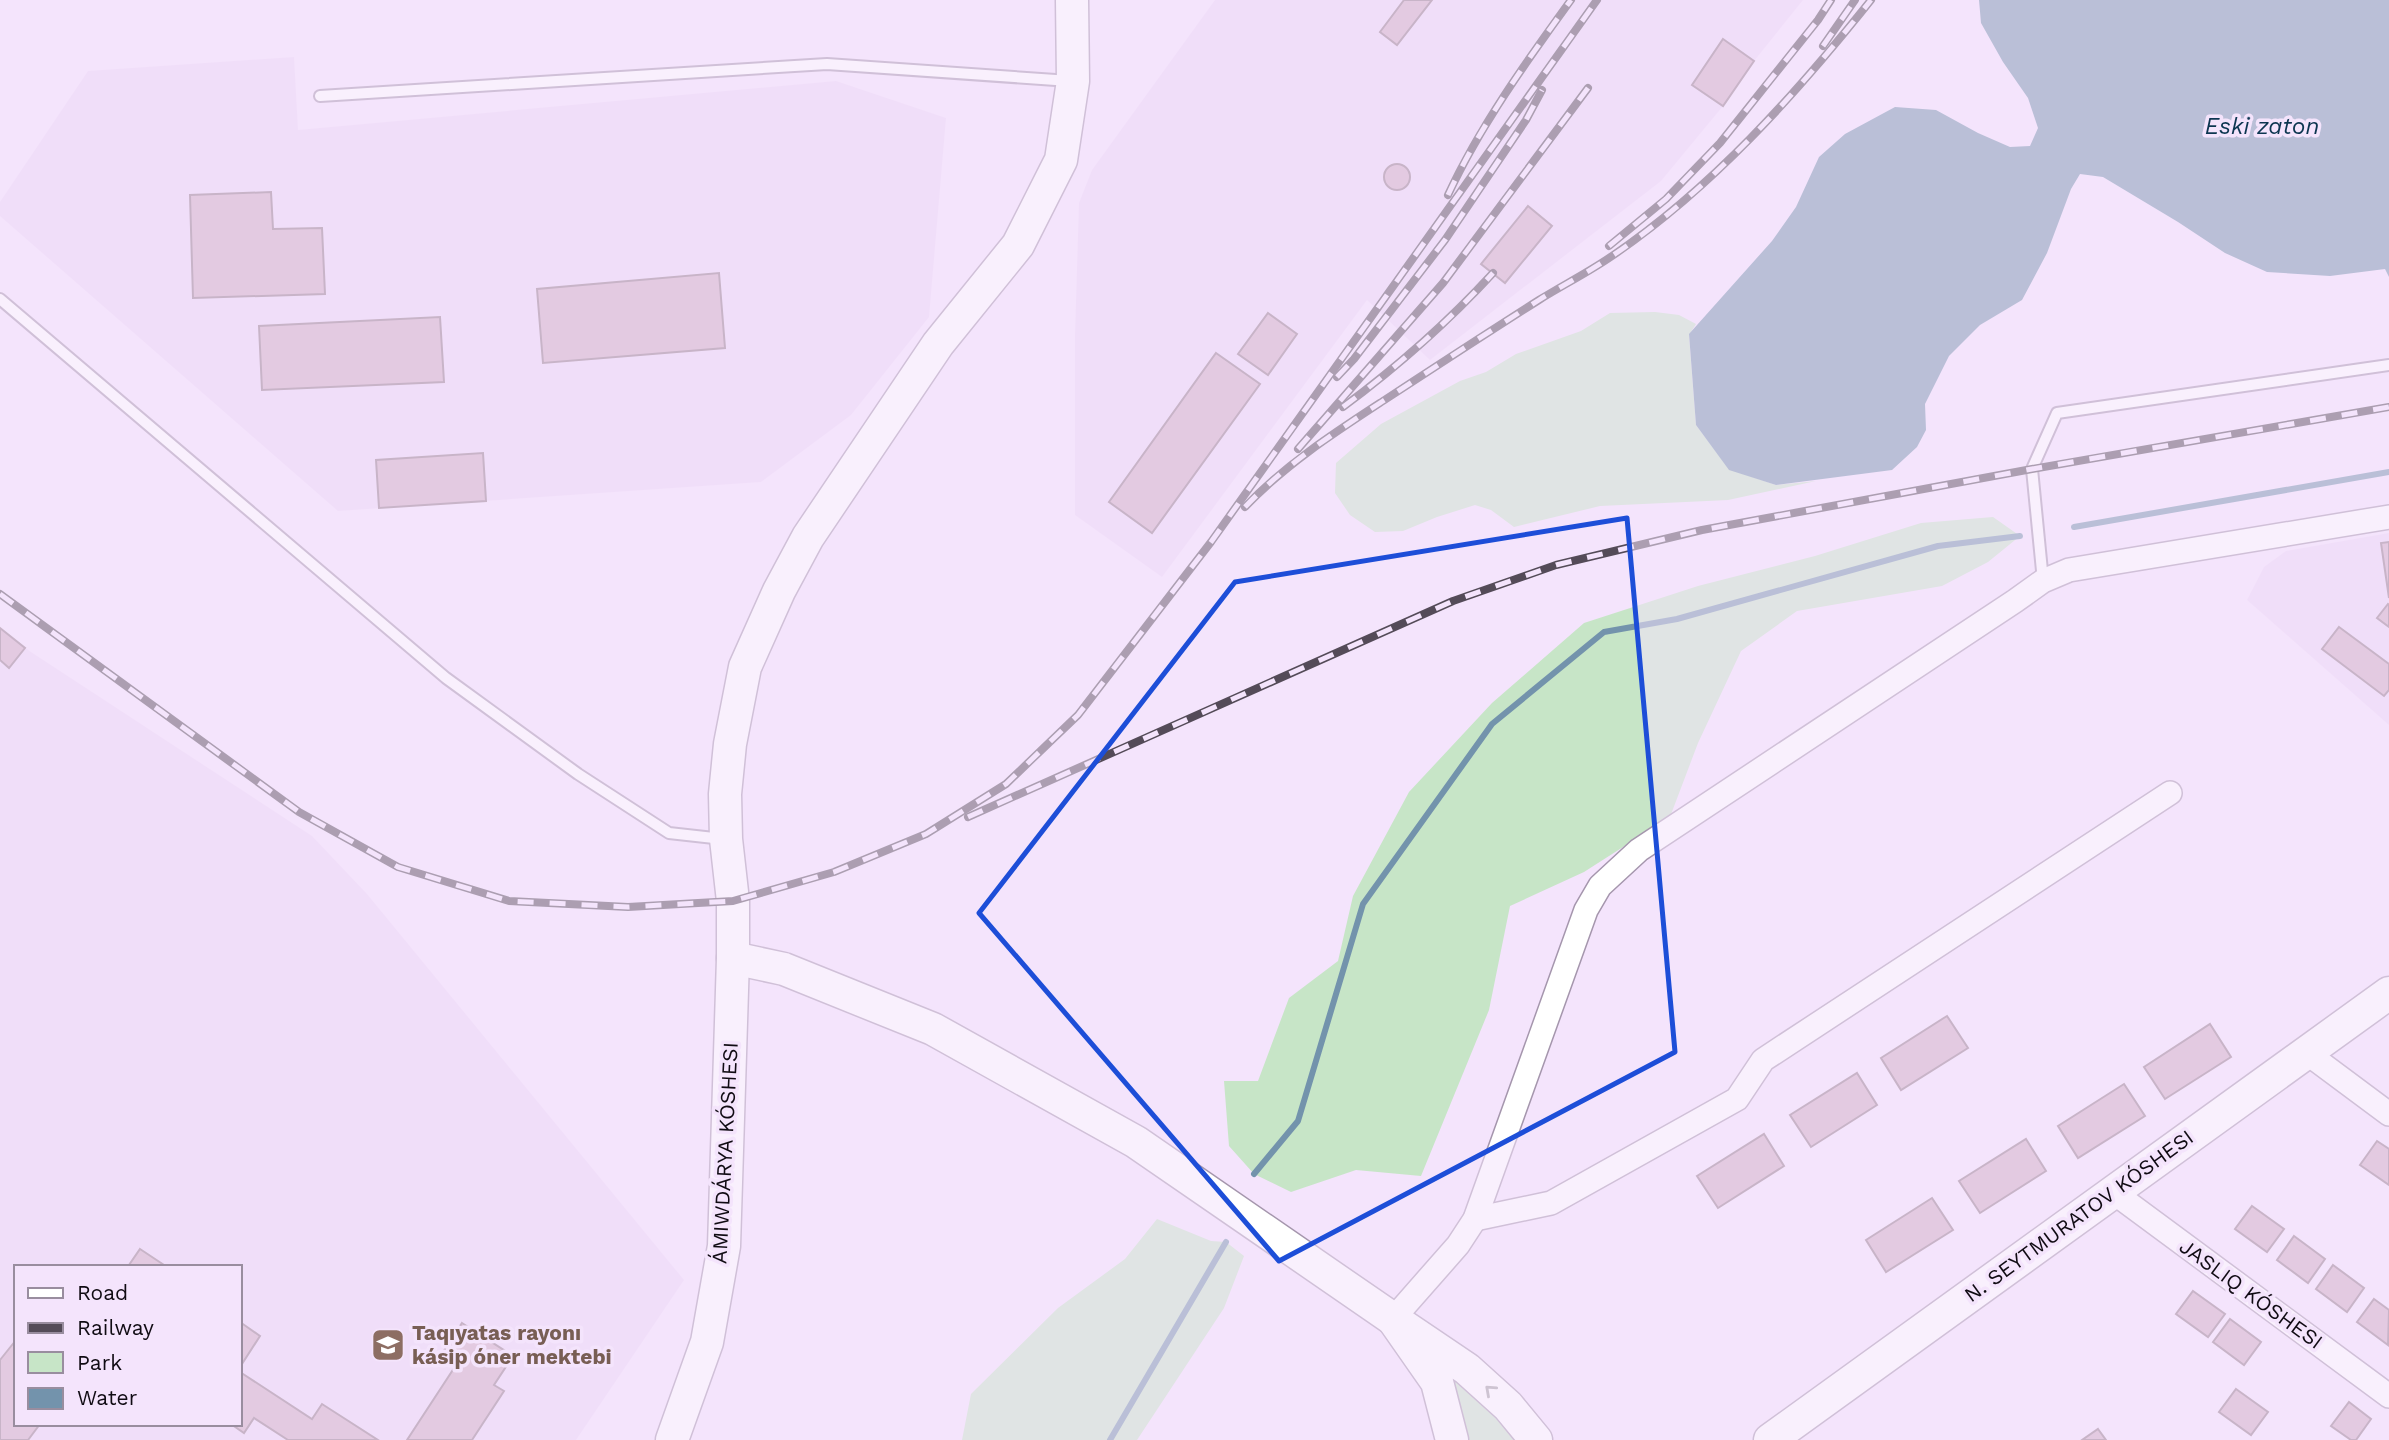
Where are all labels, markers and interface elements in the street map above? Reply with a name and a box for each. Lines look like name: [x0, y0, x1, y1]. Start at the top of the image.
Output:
water label: Eski zaton: [2205, 113, 2319, 140]
street label: ÁMIWDÁRYA KÓSHESI: [706, 1042, 743, 1264]
street label: N. SEYTMURATOV KÓSHESI: [1959, 1124, 2198, 1307]
street label: JASLIQ KÓSHESI: [2175, 1233, 2328, 1354]
legend: [14, 1265, 242, 1426]
text: Road: [77, 1280, 128, 1305]
text: Railway: [77, 1315, 154, 1340]
place label: Taqıyatas rayonı kásip óner mektebi: [412, 1320, 612, 1369]
school or university icon: Taqıyatas rayonı kásip óner mektebi: [369, 1326, 407, 1364]
text: Park: [77, 1350, 122, 1375]
text: Water: [77, 1385, 138, 1410]
one-way arrow: [1485, 1386, 1498, 1398]

